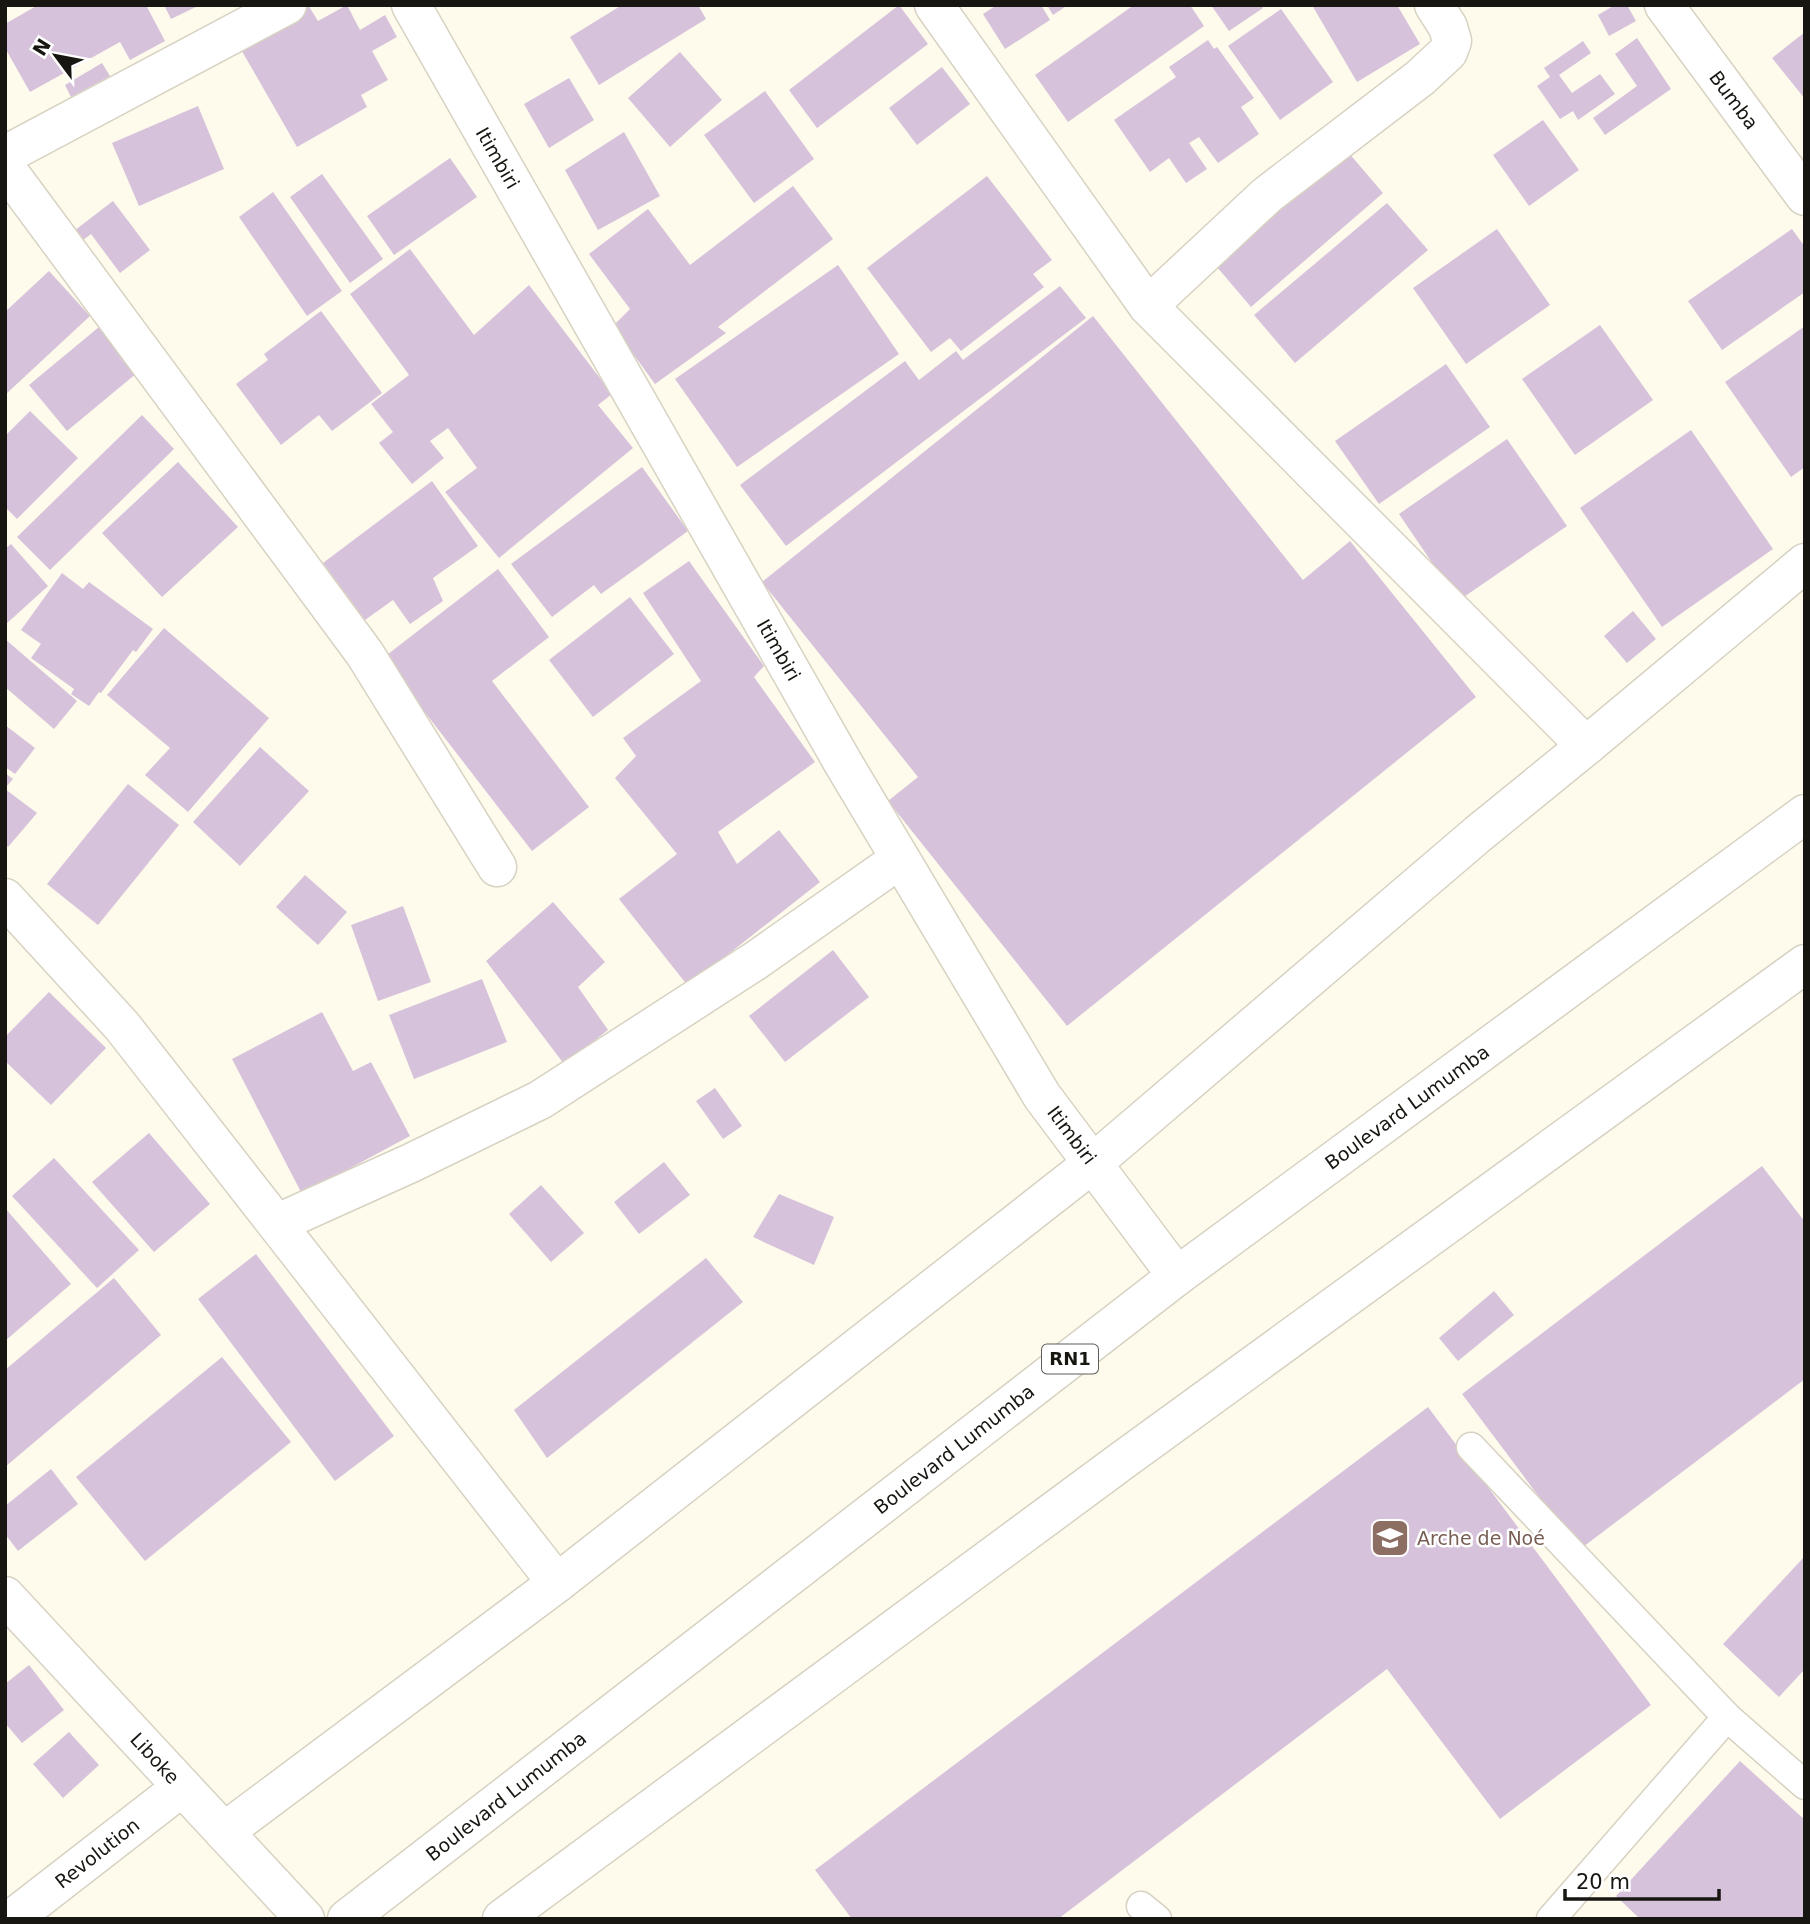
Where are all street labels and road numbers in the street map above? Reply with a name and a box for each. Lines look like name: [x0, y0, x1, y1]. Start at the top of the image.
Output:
street label: Bumba: [1705, 67, 1763, 133]
street label: Itimbiri: [472, 123, 524, 193]
street label: Itimbiri: [753, 615, 805, 685]
street label: Boulevard Lumumba: [1321, 1040, 1493, 1174]
street label: Itimbiri: [1043, 1102, 1101, 1168]
road number: RN1: [1042, 1344, 1098, 1374]
street label: Boulevard Lumumba: [870, 1380, 1038, 1518]
street label: Boulevard Lumumba: [422, 1727, 590, 1865]
street label: Liboke: [126, 1728, 184, 1788]
street label: Revolution: [51, 1813, 143, 1893]

